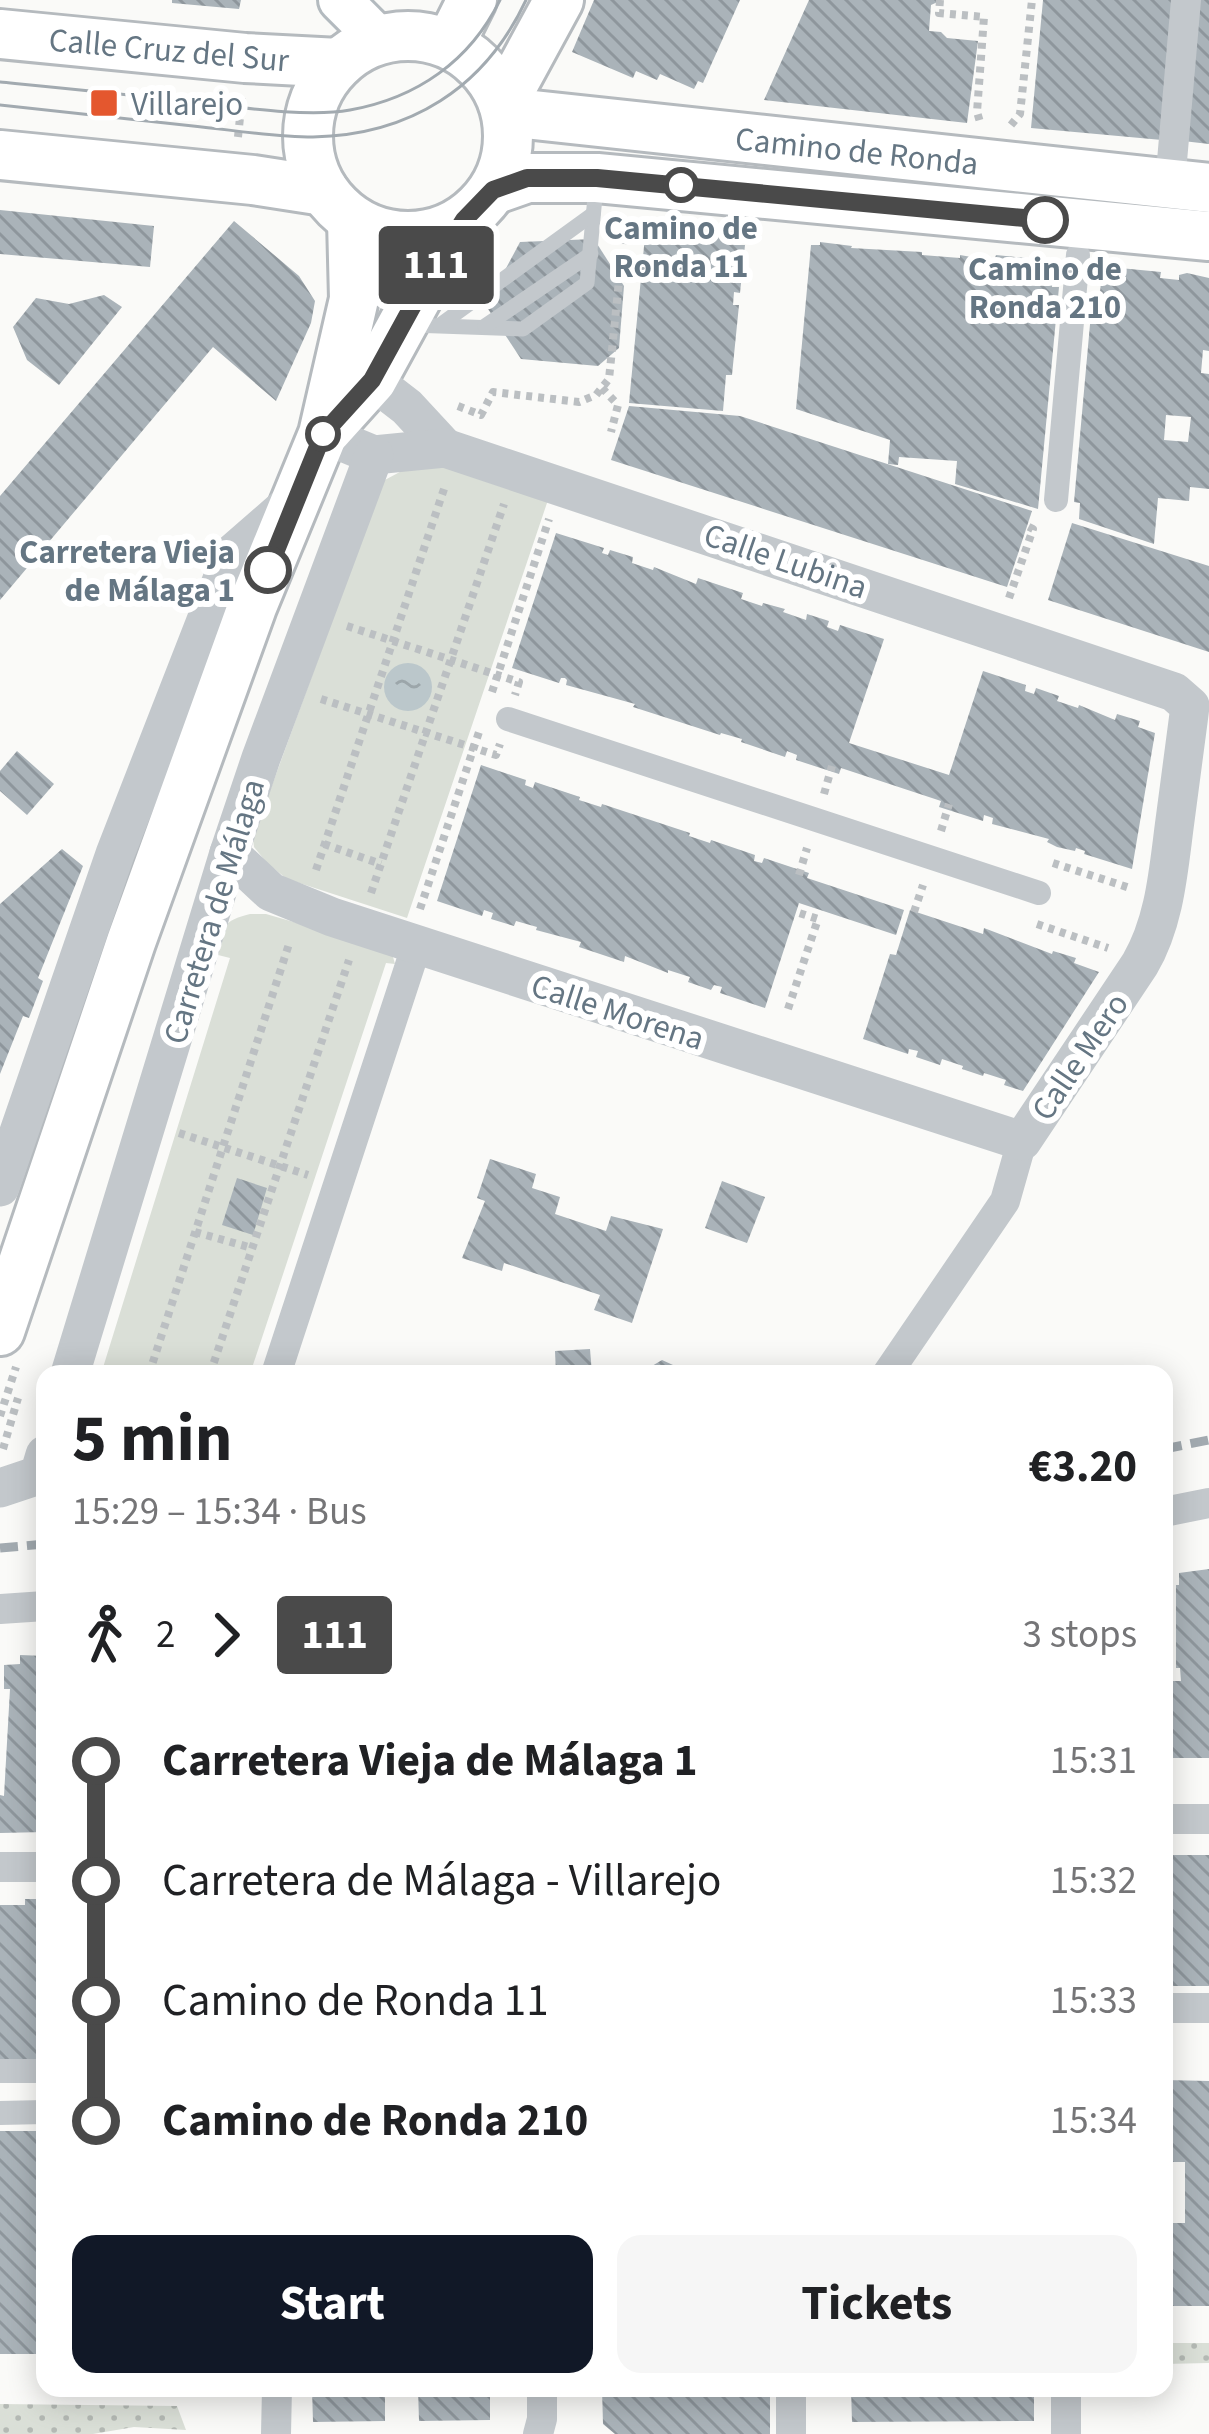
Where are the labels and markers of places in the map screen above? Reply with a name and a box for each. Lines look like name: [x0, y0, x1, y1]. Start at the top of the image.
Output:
place label: Villarejo: [131, 81, 243, 128]
marker: Villarejo: [88, 87, 120, 119]
marker: Camino de Ronda 11: [665, 169, 697, 201]
marker: Camino de Ronda 210: [1023, 198, 1067, 242]
place label: Camino de Ronda 11: [604, 205, 758, 290]
place label: Camino de Ronda 210: [968, 246, 1122, 331]
unlabelled marker: [307, 418, 339, 450]
place label: Carretera Vieja de Málaga 1: [19, 529, 235, 614]
marker: Carretera Vieja de Málaga 1: [246, 548, 290, 592]

